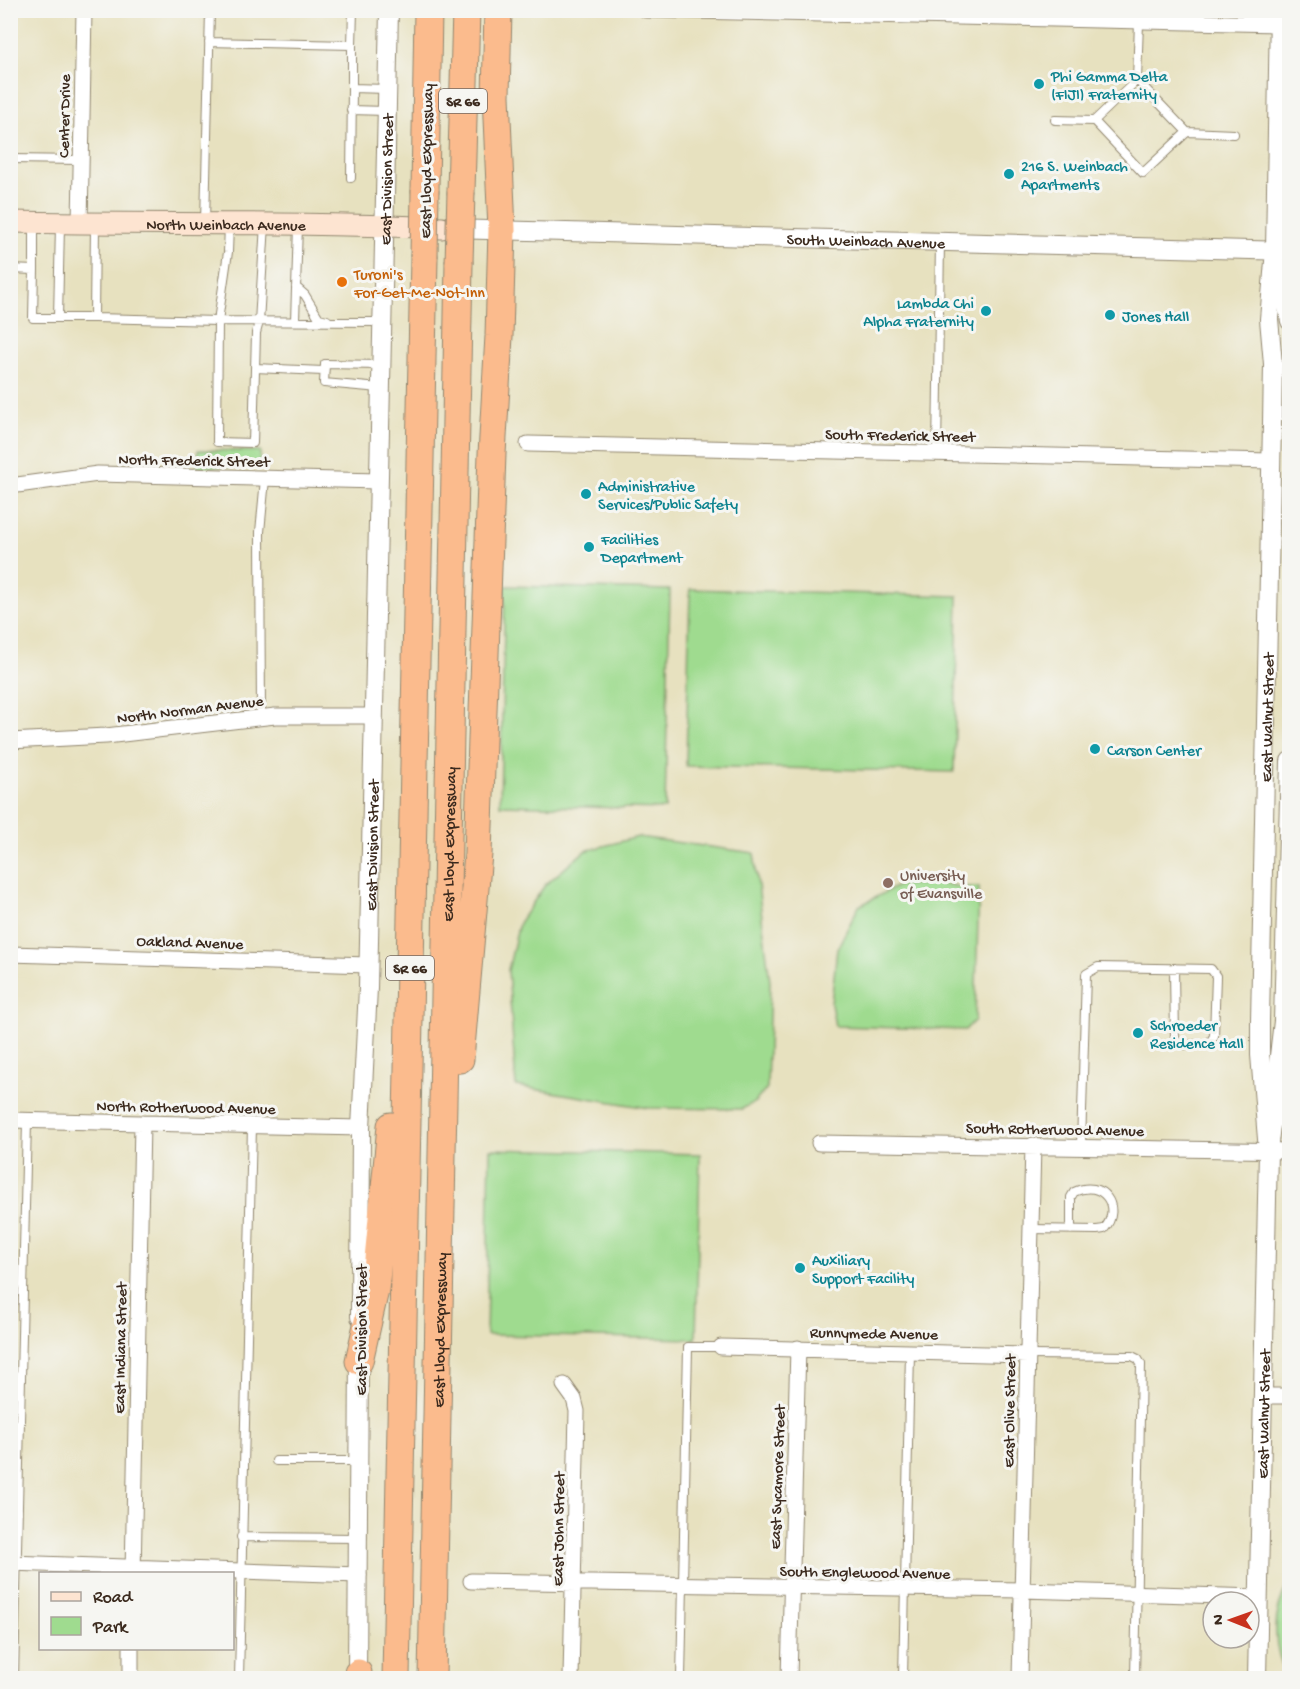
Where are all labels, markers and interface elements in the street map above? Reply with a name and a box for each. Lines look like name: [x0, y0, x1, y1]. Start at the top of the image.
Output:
place label: Phi Gamma Delta (FIJI) Fraternity: [1050, 69, 1169, 106]
street label: Center Drive: [56, 73, 77, 158]
marker: Phi Gamma Delta (FIJI) Fraternity: [1032, 77, 1046, 91]
street label: East Lloyd Expressway: [418, 83, 439, 239]
road number: SR 66: [439, 89, 487, 113]
street label: East Division Street: [378, 112, 400, 245]
place label: 216 S. Weinbach Apartments: [1021, 159, 1128, 196]
marker: 216 S. Weinbach Apartments: [1002, 167, 1016, 181]
street label: North Weinbach Avenue: [146, 217, 307, 237]
street label: South Weinbach Avenue: [786, 232, 946, 255]
place label: Turoni's For-Get-Me-Not-Inn: [353, 267, 485, 304]
marker: Turoni's For-Get-Me-Not-Inn: [335, 275, 349, 289]
place label: Lambda Chi Alpha Fraternity: [863, 296, 974, 333]
marker: Lambda Chi Alpha Fraternity: [979, 304, 993, 318]
marker: Jones Hall: [1103, 308, 1117, 322]
place label: Jones Hall: [1122, 309, 1189, 328]
street label: South Frederick Street: [825, 427, 977, 448]
street label: North Frederick Street: [118, 452, 271, 473]
place label: Administrative Services/Public Safety: [598, 479, 738, 516]
marker: Administrative Services/Public Safety: [579, 487, 593, 501]
place label: Facilities Department: [600, 532, 684, 569]
marker: Facilities Department: [582, 540, 596, 554]
street label: East Walnut Street: [1259, 651, 1280, 782]
street label: North Norman Avenue: [116, 693, 266, 730]
marker: Carson Center: [1088, 742, 1102, 756]
place label: Carson Center: [1107, 743, 1202, 762]
street label: East Lloyd Expressway: [440, 766, 462, 922]
street label: East Division Street: [364, 778, 386, 911]
place label: University of Evansville: [900, 868, 983, 905]
marker: University of Evansville: [881, 876, 895, 890]
street label: Oakland Avenue: [136, 933, 244, 956]
road number: SR 66: [386, 956, 434, 980]
place label: Schroeder Residence Hall: [1150, 1018, 1244, 1055]
marker: Schroeder Residence Hall: [1131, 1026, 1145, 1040]
street label: North Rotherwood Avenue: [96, 1098, 277, 1121]
street label: South Rotherwood Avenue: [966, 1120, 1145, 1143]
street label: East Lloyd Expressway: [431, 1252, 453, 1408]
place label: Auxiliary Support Facility: [812, 1253, 914, 1290]
marker: Auxiliary Support Facility: [793, 1261, 807, 1275]
street label: East Division Street: [354, 1263, 373, 1396]
street label: East Indiana Street: [112, 1281, 133, 1414]
street label: Runnymede Avenue: [810, 1325, 939, 1346]
street label: East Walnut Street: [1255, 1348, 1277, 1479]
street label: East Olive Street: [1001, 1353, 1022, 1468]
street label: East Sycamore Street: [767, 1403, 792, 1550]
street label: East John Street: [550, 1470, 571, 1586]
street label: South Englewood Avenue: [779, 1564, 951, 1586]
legend: [39, 1572, 234, 1650]
text: Road: [93, 1588, 134, 1609]
north arrow: [1201, 1590, 1261, 1650]
text: N: [1210, 1614, 1229, 1625]
text: Park: [92, 1618, 129, 1639]

